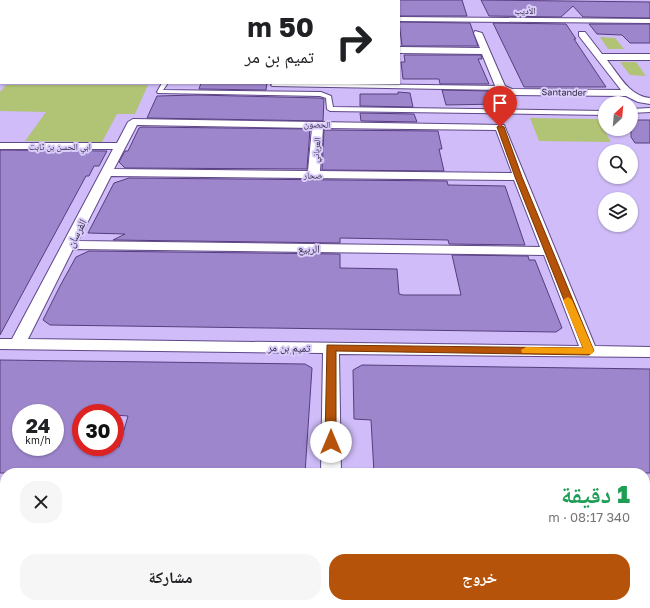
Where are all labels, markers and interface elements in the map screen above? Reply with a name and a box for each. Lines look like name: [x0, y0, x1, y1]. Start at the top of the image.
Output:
street label: الأديب: [515, 5, 535, 16]
text: 50 m: [247, 10, 314, 43]
icon: right: [328, 16, 380, 68]
text: تميم بن مر: [244, 45, 314, 67]
pin: [483, 86, 517, 127]
street label: Santander: [542, 86, 587, 98]
icon: arrive: [489, 92, 511, 114]
north arrow: [598, 96, 638, 136]
map controls: [598, 96, 638, 232]
street label: الحصون: [304, 118, 330, 130]
street label: العرباني: [309, 137, 325, 163]
street label: ابي الحسن بن ثابت: [29, 141, 91, 154]
button: search: [598, 144, 638, 184]
street label: صحار: [302, 169, 323, 181]
button: layers: [598, 192, 638, 232]
street label: الفرسان: [63, 217, 90, 250]
street label: الربيع: [298, 241, 320, 256]
street label: تميم بن مر: [267, 340, 311, 356]
speed limit sign: 30: [72, 404, 124, 456]
text: 24: [26, 413, 50, 437]
position arrow: [310, 421, 352, 463]
text: km/h: [25, 434, 51, 446]
text: 1 دقيقة: [561, 479, 630, 508]
button: close: [20, 481, 62, 523]
text: 340 m · 08:17: [548, 509, 630, 525]
button: مشاركة: [20, 554, 321, 600]
button: خروج: [329, 554, 630, 600]

